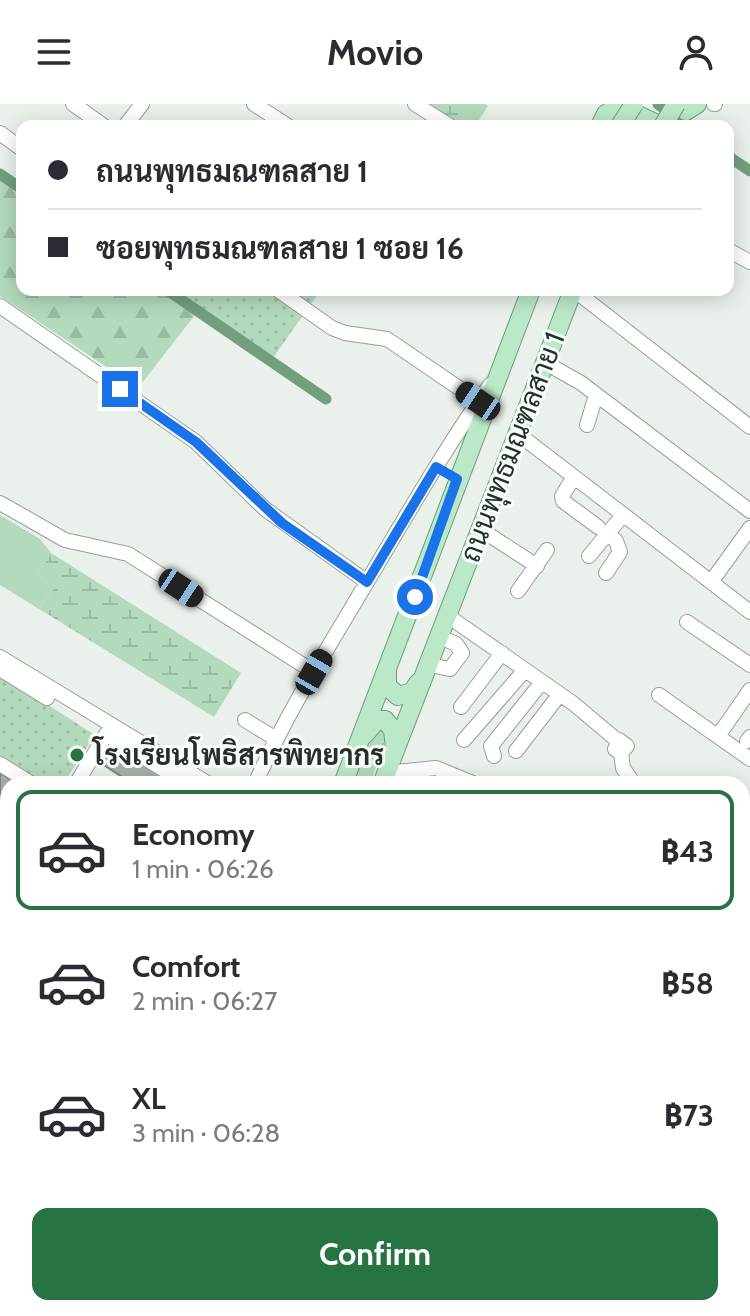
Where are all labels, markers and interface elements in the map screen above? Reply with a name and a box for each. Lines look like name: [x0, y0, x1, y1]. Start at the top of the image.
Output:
icon: menu: [32, 30, 76, 74]
text: Movio: [327, 30, 423, 74]
icon: person: [674, 30, 718, 74]
text: ถนนพุทธมณฑลสาย 1: [96, 153, 368, 190]
text: ซอยพุทธมณฑลสาย 1 ซอย 16: [96, 230, 464, 267]
street label: ถนนพุทธมณฑลสาย 1: [453, 327, 574, 568]
route end: [102, 371, 138, 407]
car: [451, 378, 505, 424]
car: [154, 565, 208, 611]
route start: [397, 579, 433, 615]
car: [292, 645, 336, 699]
place label: โรงเรียนโพธิสารพิทยากร: [91, 736, 384, 772]
marker: โรงเรียนโพธิสารพิทยากร: [68, 746, 86, 764]
icon: car: [36, 814, 108, 886]
text: Economy: [132, 816, 255, 853]
text: ฿43: [661, 833, 714, 870]
text: 1 min · 06:26: [132, 853, 274, 885]
icon: car: [36, 946, 108, 1018]
text: Comfort: [132, 948, 240, 985]
text: ฿58: [662, 965, 714, 1002]
text: 2 min · 06:27: [132, 985, 277, 1017]
icon: car: [36, 1078, 108, 1150]
text: XL: [132, 1080, 166, 1117]
text: ฿73: [664, 1097, 714, 1134]
text: 3 min · 06:28: [132, 1117, 280, 1149]
button: Confirm: [32, 1208, 718, 1300]

